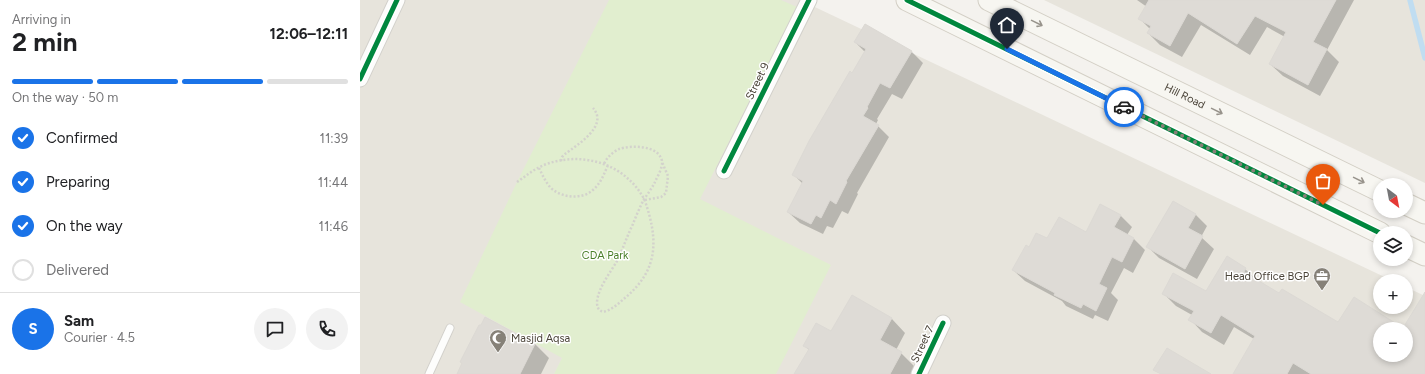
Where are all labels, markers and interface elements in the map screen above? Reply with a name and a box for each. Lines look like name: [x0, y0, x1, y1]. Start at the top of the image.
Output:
pin: [990, 8, 1024, 49]
text: Arriving in: [12, 12, 71, 27]
icon: home: [996, 14, 1018, 36]
one-way arrow: [1031, 20, 1043, 27]
text: 12:06–12:11: [270, 25, 348, 43]
text: 2 min: [12, 26, 78, 58]
street label: Street 9: [743, 61, 772, 102]
street label: Hill Road: [1162, 81, 1207, 112]
courier: [1104, 87, 1144, 127]
text: On the way · 50 m: [12, 90, 118, 105]
icon: car: [1113, 96, 1135, 118]
one-way arrow: [1211, 108, 1223, 115]
icon: check: [12, 127, 34, 149]
text: Confirmed: [46, 129, 118, 147]
text: 11:39: [320, 131, 348, 146]
pin: [1306, 164, 1340, 205]
icon: bag: [1312, 170, 1334, 192]
icon: check: [12, 171, 34, 193]
text: Preparing: [46, 173, 110, 191]
text: 11:44: [318, 175, 348, 190]
one-way arrow: [1352, 177, 1364, 185]
north arrow: [1373, 178, 1413, 218]
map controls: [1373, 178, 1413, 362]
icon: check: [12, 215, 34, 237]
text: On the way: [46, 217, 123, 235]
text: 11:46: [319, 219, 348, 234]
button: layers: [1373, 226, 1413, 266]
park label: CDA Park: [582, 249, 629, 262]
text: Delivered: [46, 261, 109, 279]
office icon: Head Office BGP: [1312, 266, 1332, 291]
place label: Head Office BGP: [1225, 270, 1310, 283]
button: +: [1373, 274, 1413, 314]
button: chat: [254, 308, 296, 350]
button: phone: [306, 308, 348, 350]
text: Sam: [64, 312, 94, 330]
text: S: [28, 320, 38, 338]
button: −: [1373, 322, 1413, 362]
street label: Street 7: [908, 324, 937, 365]
mosque icon: Masjid Aqsa: [488, 328, 508, 353]
text: Courier · 4.5: [64, 330, 135, 345]
place label: Masjid Aqsa: [511, 332, 570, 345]

